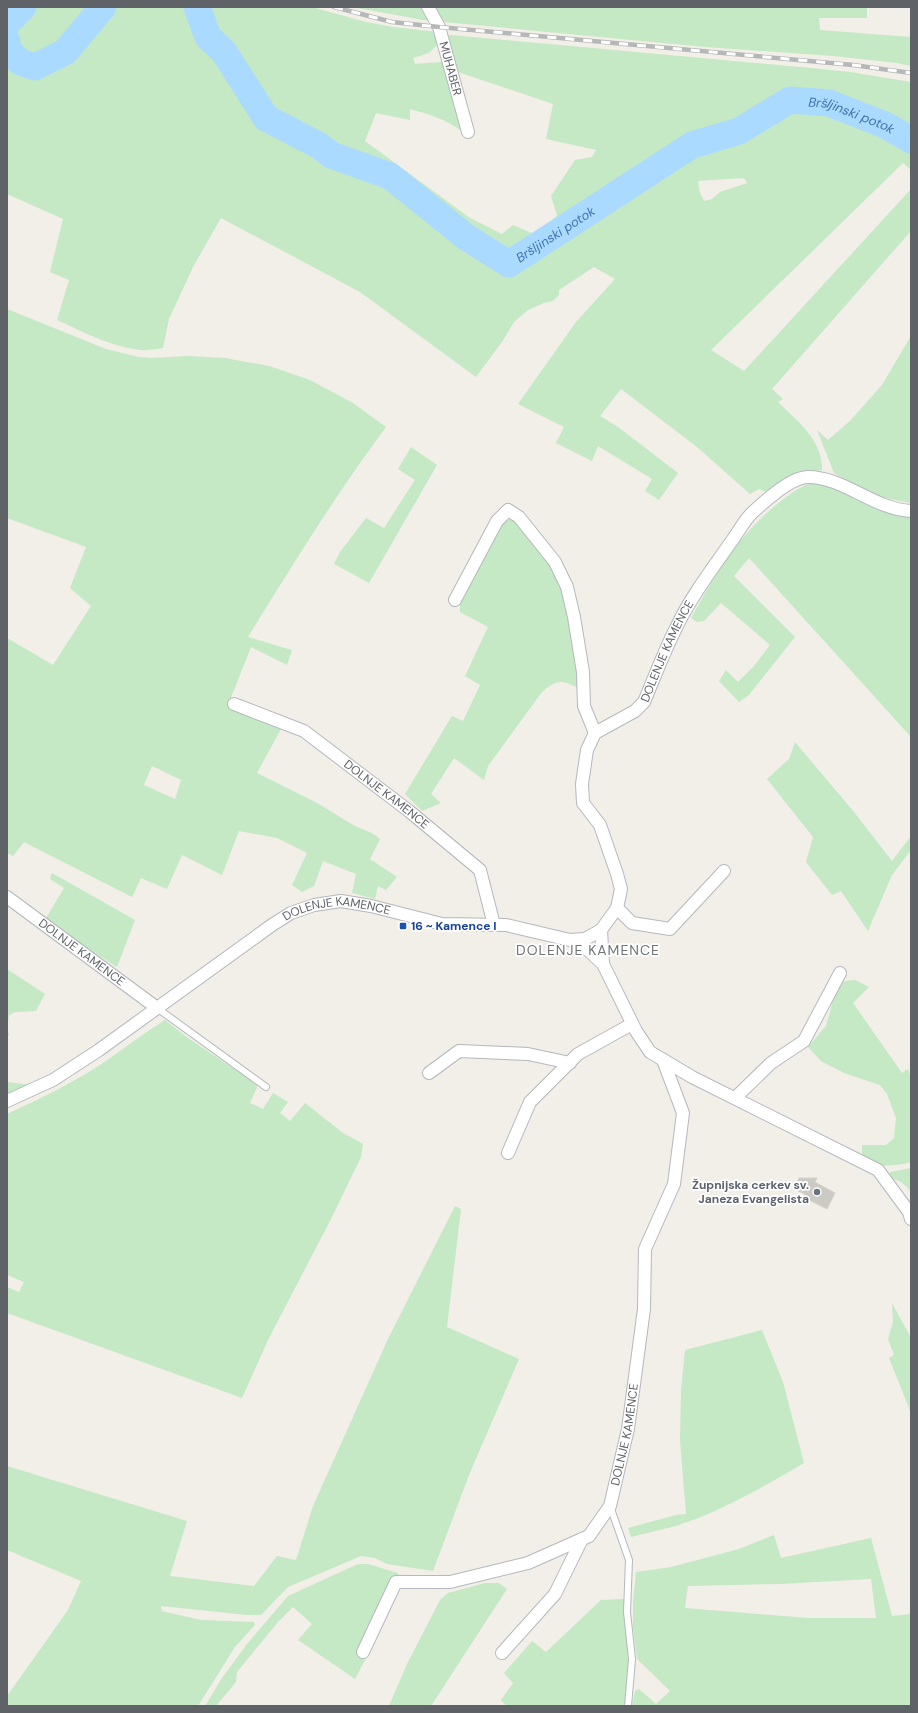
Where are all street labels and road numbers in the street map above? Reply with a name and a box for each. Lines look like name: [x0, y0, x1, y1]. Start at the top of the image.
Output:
street label: MUHABER: [435, 40, 466, 97]
street label: DOLENJE KAMENCE: [637, 597, 697, 705]
street label: DOLNJE KAMENCE: [341, 756, 433, 833]
street label: DOLENJE KAMENCE: [279, 893, 392, 924]
street label: DOLNJE KAMENCE: [35, 915, 128, 990]
street label: DOLNJE KAMENCE: [607, 1382, 642, 1487]

